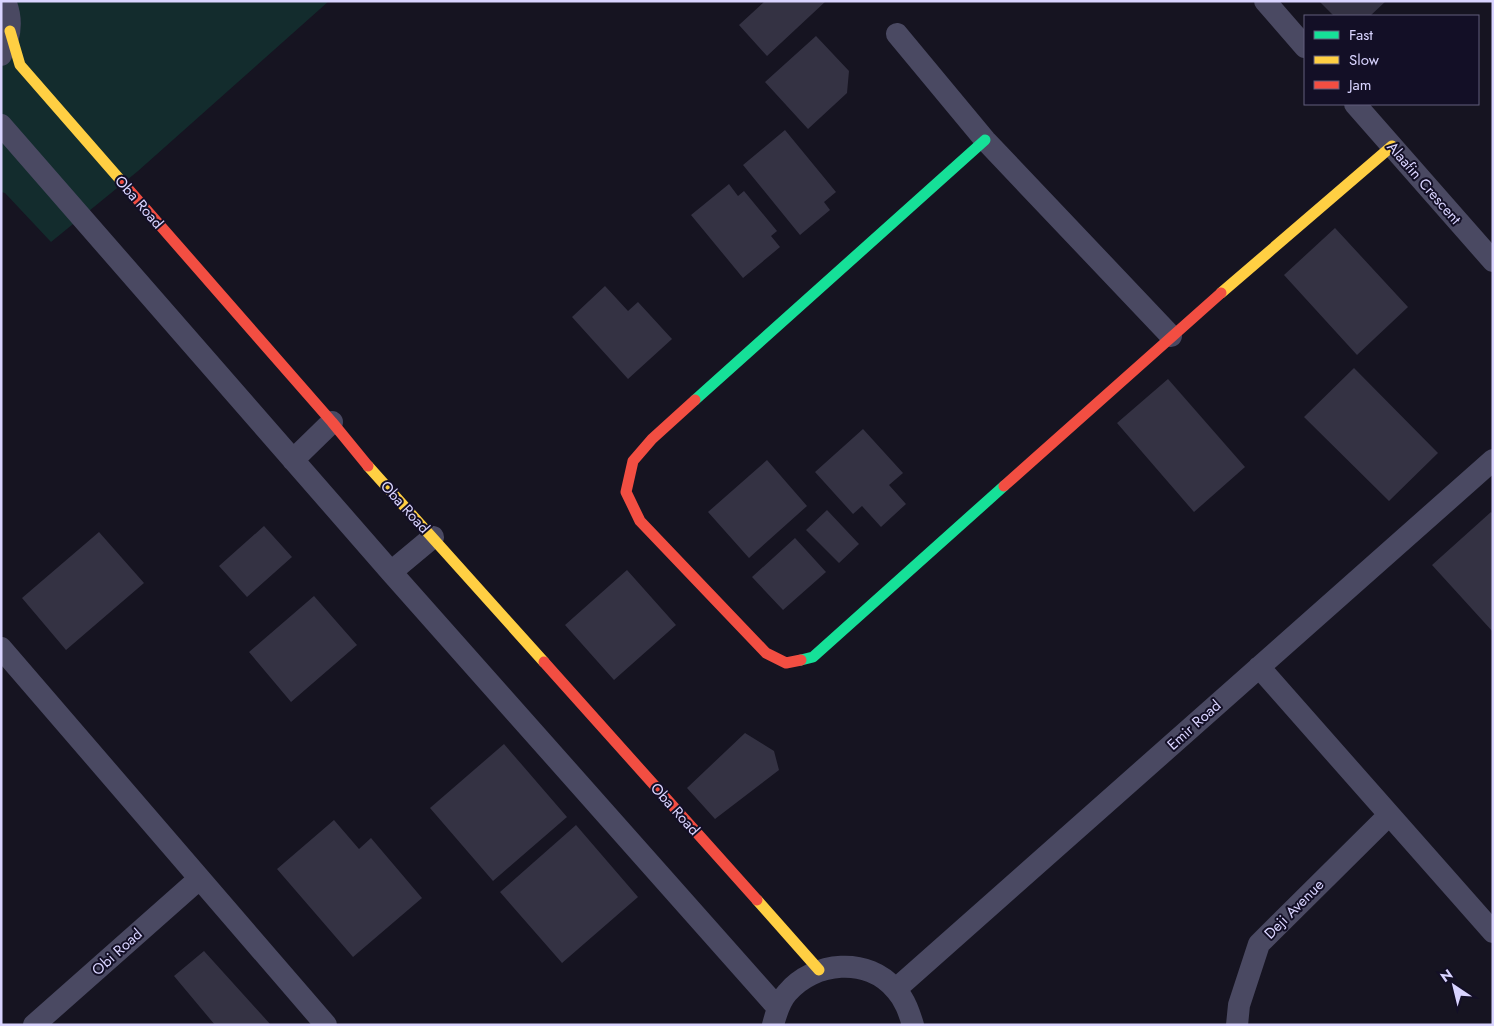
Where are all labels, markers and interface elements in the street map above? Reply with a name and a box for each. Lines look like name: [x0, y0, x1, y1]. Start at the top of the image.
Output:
legend: [1304, 15, 1479, 105]
text: Fast: [1349, 24, 1373, 46]
text: Slow: [1349, 49, 1380, 71]
text: Jam: [1347, 74, 1372, 96]
street label: Alaafin Crescent: [1382, 137, 1467, 230]
street label: Oba Road: [110, 170, 168, 234]
street label: Oba Road: [375, 476, 435, 538]
street label: Emir Road: [1162, 695, 1226, 755]
street label: Oba Road: [645, 778, 705, 840]
street label: Deji Avenue: [1259, 874, 1329, 944]
street label: Obi Road: [87, 923, 147, 981]
north arrow: [1429, 961, 1479, 1011]
text: N: [1436, 964, 1457, 987]

